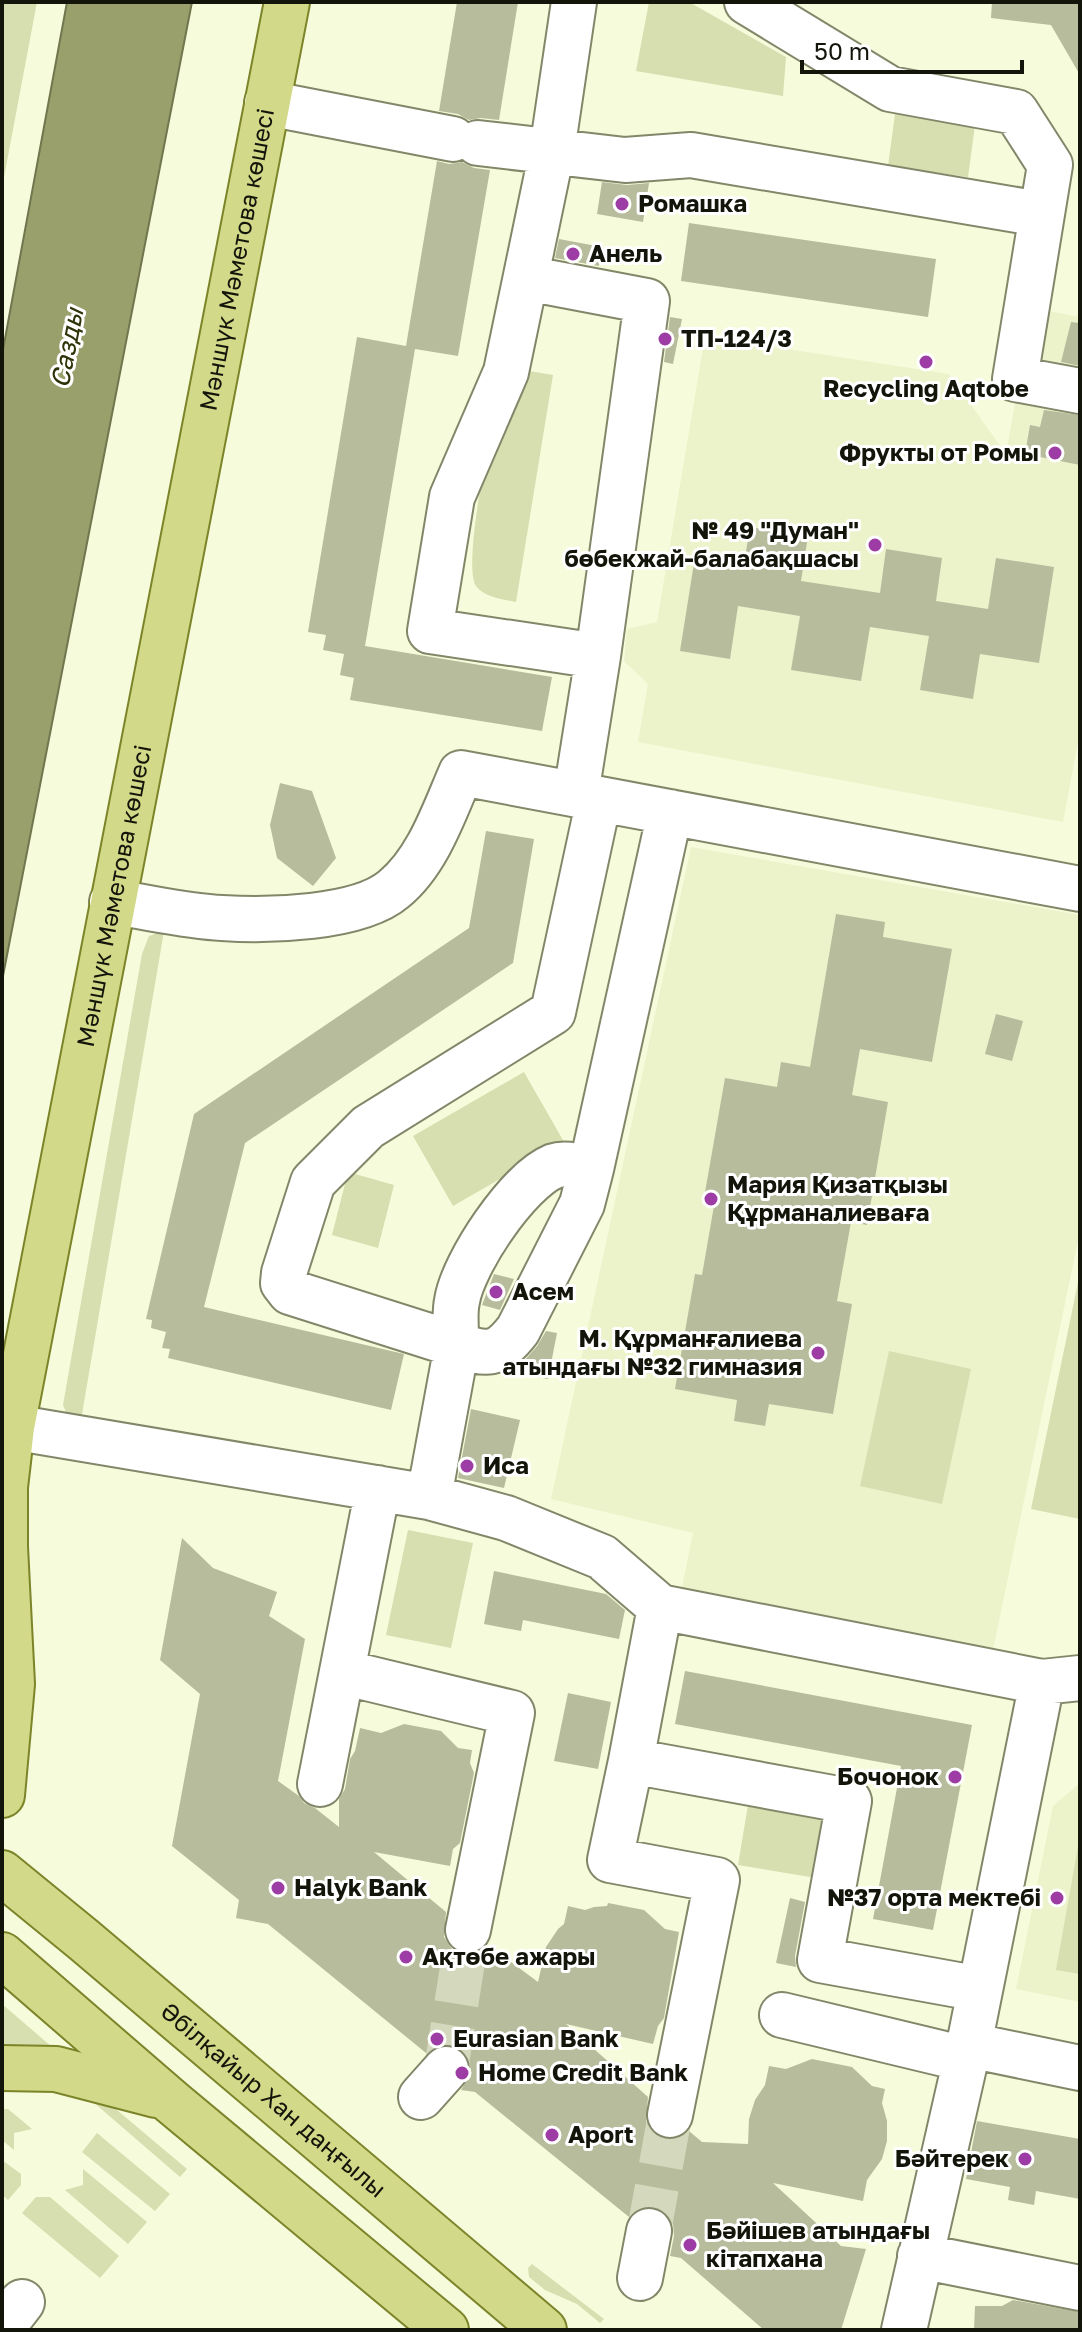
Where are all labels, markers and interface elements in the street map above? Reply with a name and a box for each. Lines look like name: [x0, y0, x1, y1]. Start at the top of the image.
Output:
scale bar: [802, 24, 1022, 74]
text: 50 m: [814, 36, 870, 65]
street label: Мәншүк Мәметова көшесі: [192, 106, 279, 413]
place label: Ромашка: [638, 188, 747, 217]
marker: Ромашка: [613, 195, 631, 213]
place label: Анель: [589, 238, 662, 267]
marker: Анель: [564, 245, 582, 263]
water label: Сазды: [44, 303, 90, 390]
place label: ТП-124/3: [681, 323, 792, 352]
marker: ТП-124/3: [656, 330, 674, 348]
marker: Recycling Aqtobe: [917, 353, 935, 371]
place label: Recycling Aqtobe: [823, 373, 1029, 402]
place label: Фрукты от Ромы: [839, 437, 1039, 466]
marker: Фрукты от Ромы: [1046, 444, 1064, 462]
place label: № 49 "Думан" бөбекжай-балабақшасы: [564, 515, 859, 572]
marker: № 49 "Думан" бөбекжай-балабақшасы: [866, 536, 884, 554]
street label: Мәншүк Мәметова көшесі: [70, 742, 156, 1049]
place label: Мария Қизатқызы Құрманалиеваға: [727, 1169, 948, 1227]
marker: Мария Қизатқызы Құрманалиеваға: [702, 1190, 720, 1208]
place label: Асем: [512, 1276, 574, 1305]
marker: Асем: [487, 1283, 505, 1301]
place label: М. Құрманғалиева атындағы №32 гимназия: [502, 1323, 802, 1380]
marker: М. Құрманғалиева атындағы №32 гимназия: [809, 1344, 827, 1362]
place label: Иса: [483, 1450, 529, 1479]
marker: Иса: [458, 1457, 476, 1475]
place label: Бочонок: [837, 1761, 939, 1790]
marker: Бочонок: [946, 1768, 964, 1786]
place label: Halyk Bank: [294, 1872, 427, 1901]
marker: Halyk Bank: [269, 1879, 287, 1897]
place label: №37 орта мектебі: [827, 1882, 1041, 1911]
marker: №37 орта мектебі: [1048, 1889, 1066, 1907]
place label: Ақтөбе ажары: [422, 1941, 595, 1970]
marker: Ақтөбе ажары: [397, 1948, 415, 1966]
street label: Әбілқайыр Хан даңғылы: [156, 1996, 393, 2203]
place label: Eurasian Bank: [453, 2023, 619, 2052]
marker: Eurasian Bank: [428, 2030, 446, 2048]
place label: Home Credit Bank: [478, 2057, 688, 2086]
marker: Home Credit Bank: [453, 2064, 471, 2082]
place label: Aport: [568, 2119, 634, 2148]
marker: Aport: [543, 2126, 561, 2144]
place label: Бәйтерек: [895, 2143, 1009, 2172]
marker: Бәйтерек: [1016, 2150, 1034, 2168]
place label: Бәйішев атындағы кітапхана: [706, 2215, 930, 2272]
marker: Бәйішев атындағы кітапхана: [681, 2236, 699, 2254]

